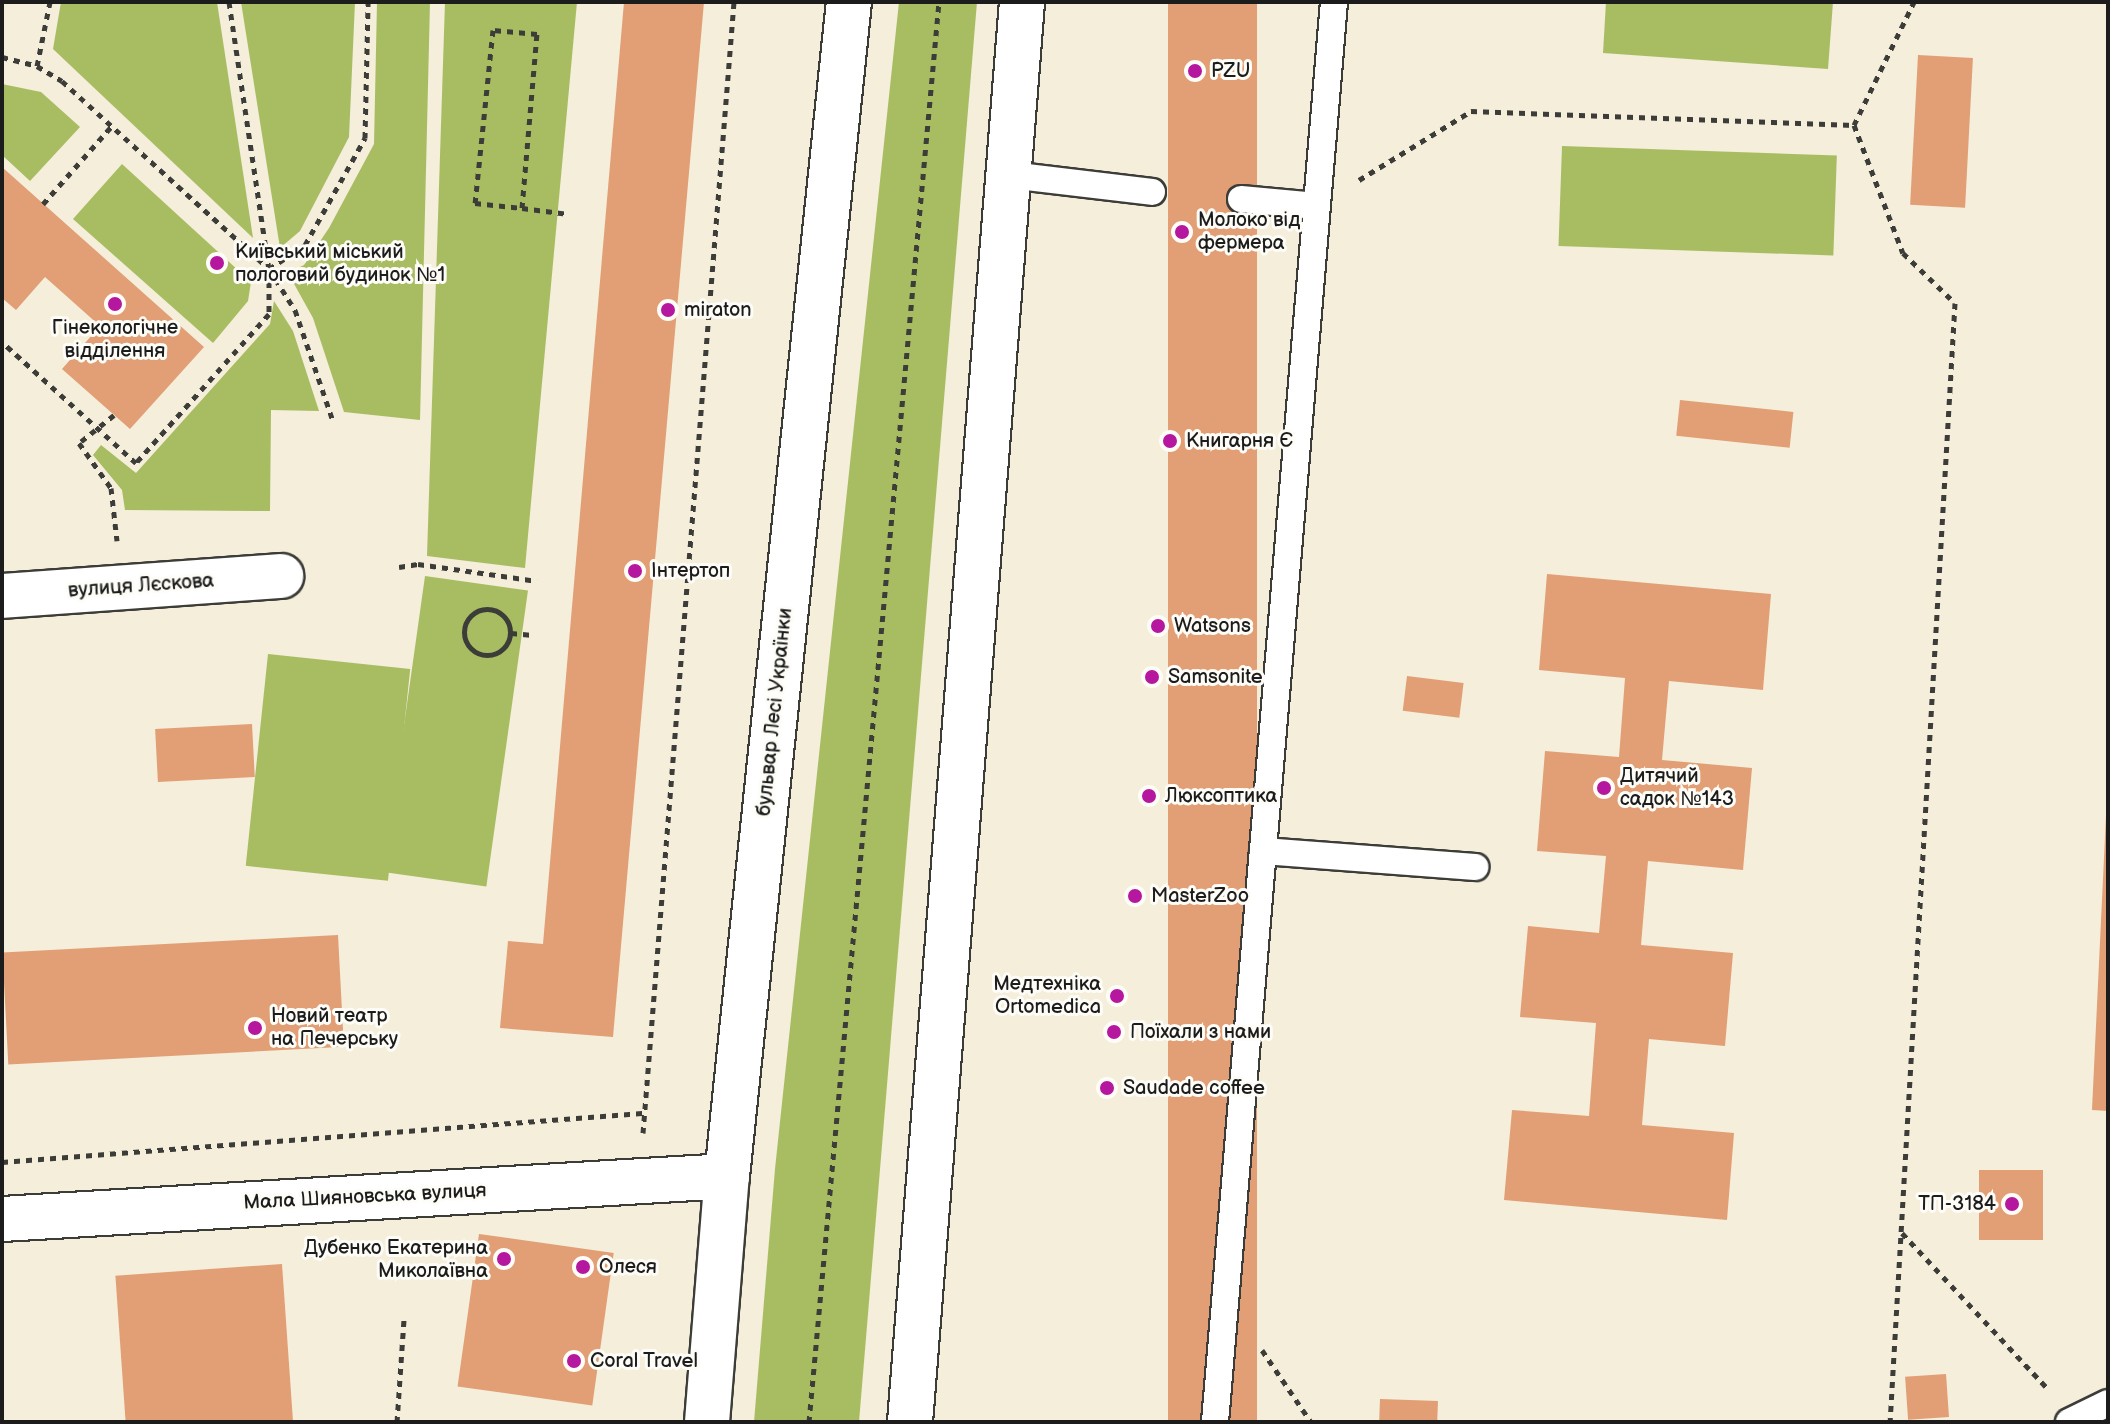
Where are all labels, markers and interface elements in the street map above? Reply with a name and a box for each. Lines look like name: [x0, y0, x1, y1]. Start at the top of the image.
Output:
place label: PZU: [1211, 59, 1250, 83]
marker: PZU: [1186, 62, 1204, 80]
place label: Молоко від фермера: [1198, 208, 1300, 255]
marker: Молоко від фермера: [1173, 223, 1191, 241]
place label: Київський міський пологовий будинок №1: [235, 240, 445, 287]
marker: Київський міський пологовий будинок №1: [206, 252, 228, 274]
marker: Гінекологічне відділення: [106, 295, 124, 313]
place label: miraton: [684, 298, 752, 322]
marker: miraton: [659, 301, 677, 319]
place label: Гінекологічне відділення: [52, 316, 178, 363]
place label: Книгарня Є: [1186, 429, 1293, 453]
marker: Книгарня Є: [1161, 432, 1179, 450]
place label: Інтертоп: [651, 559, 730, 583]
marker: Інтертоп: [626, 562, 644, 580]
street label: вулиця Лєскова: [67, 569, 215, 603]
street label: бульвар Лесі Українки: [752, 607, 798, 817]
place label: Watsons: [1174, 614, 1251, 638]
marker: Watsons: [1149, 617, 1167, 635]
place label: Samsonite: [1168, 665, 1263, 689]
marker: Samsonite: [1143, 668, 1161, 686]
place label: Дитячий садок №143: [1620, 764, 1734, 811]
marker: Дитячий садок №143: [1595, 779, 1613, 797]
place label: Люксоптика: [1165, 784, 1277, 808]
marker: Люксоптика: [1140, 787, 1158, 805]
place label: MasterZoo: [1151, 884, 1249, 908]
marker: MasterZoo: [1126, 887, 1144, 905]
place label: Медтехніка Ortomedica: [993, 972, 1101, 1019]
marker: Медтехніка Ortomedica: [1108, 987, 1126, 1005]
place label: Новий театр на Печерську: [271, 1004, 398, 1051]
marker: Новий театр на Печерську: [246, 1019, 264, 1037]
place label: Поїхали з нами: [1130, 1020, 1271, 1044]
marker: Поїхали з нами: [1105, 1023, 1123, 1041]
place label: Saudade coffee: [1123, 1076, 1265, 1100]
marker: Saudade coffee: [1098, 1079, 1116, 1097]
street label: Мала Шияновська вулиця: [243, 1179, 487, 1215]
place label: ТП-3184: [1918, 1192, 1996, 1216]
marker: ТП-3184: [2003, 1195, 2021, 1213]
place label: Дубенко Екатерина Миколаївна: [304, 1236, 488, 1283]
marker: Дубенко Екатерина Миколаївна: [495, 1250, 513, 1268]
place label: Олеся: [599, 1255, 657, 1279]
marker: Олеся: [574, 1258, 592, 1276]
place label: Coral Travel: [590, 1349, 698, 1373]
marker: Coral Travel: [565, 1352, 583, 1370]

